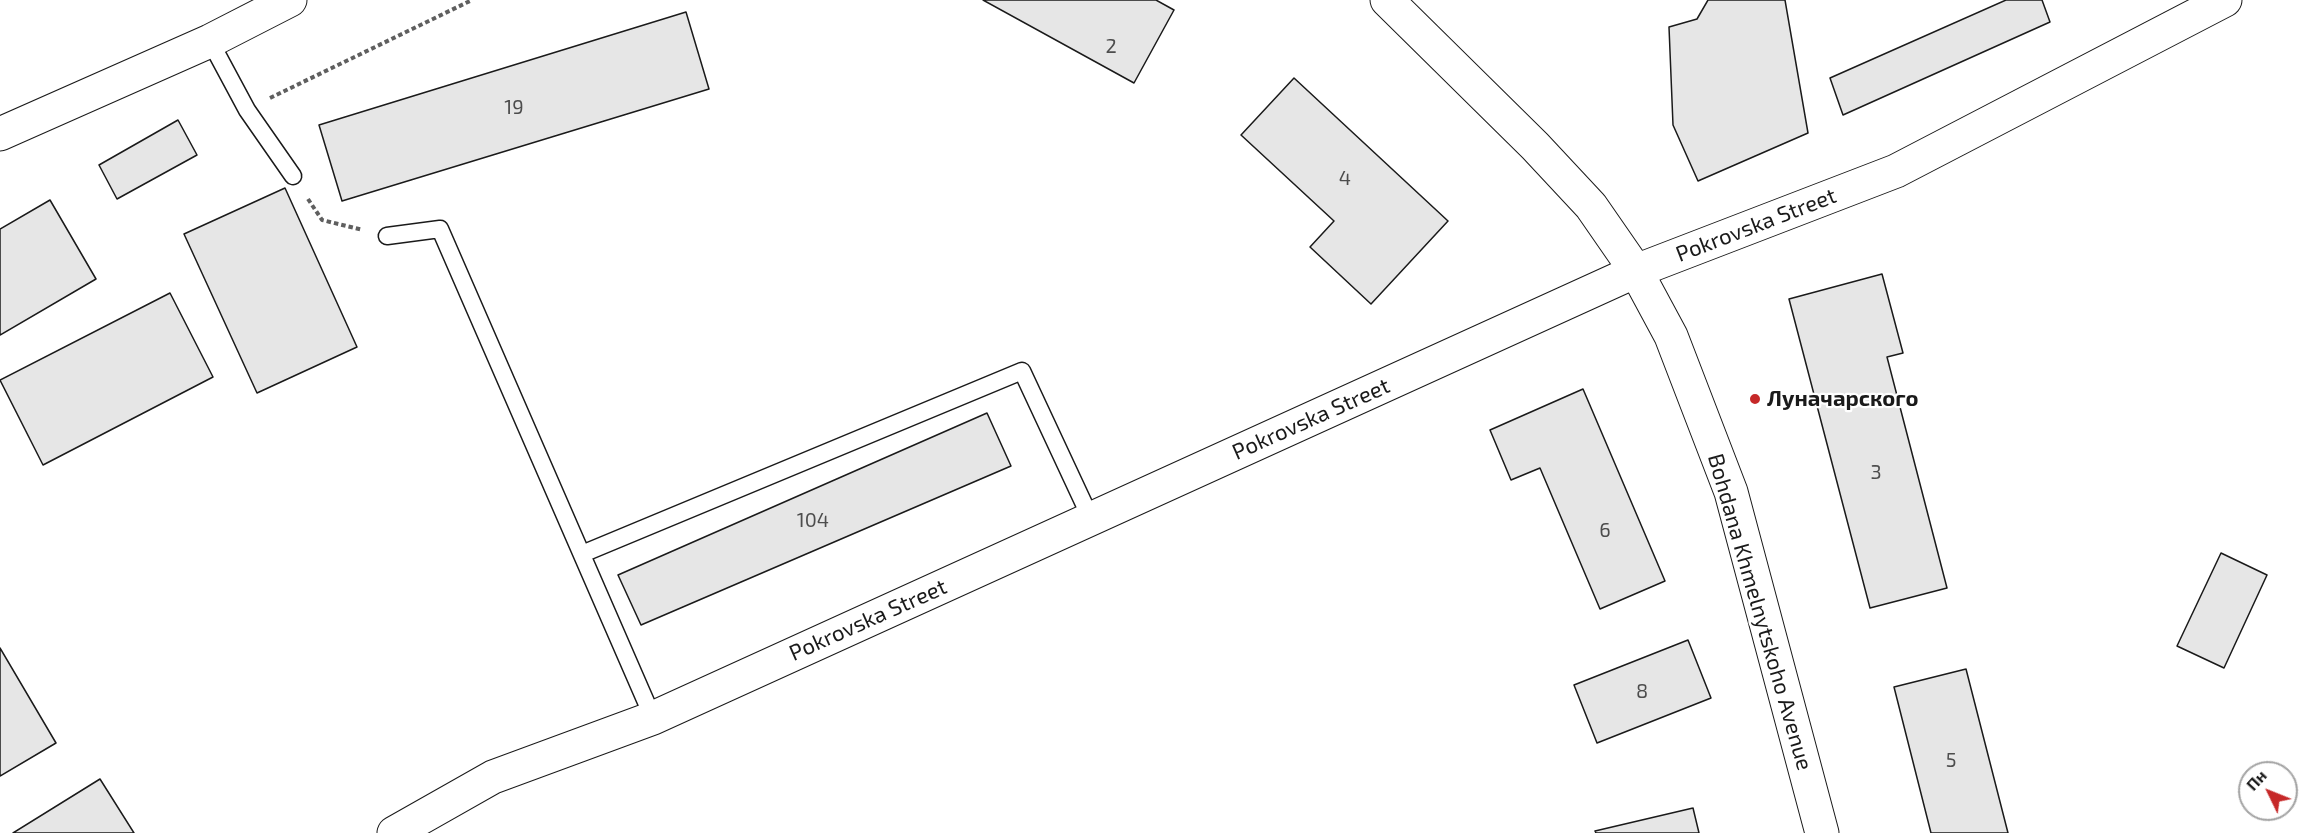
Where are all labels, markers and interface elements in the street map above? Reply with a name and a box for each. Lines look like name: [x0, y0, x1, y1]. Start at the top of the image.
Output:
house number: 2: [1105, 34, 1117, 58]
house number: 19: [504, 95, 524, 119]
house number: 4: [1339, 166, 1351, 190]
street label: Pokrovska Street: [1672, 182, 1840, 268]
street label: Pokrovska Street: [1228, 372, 1394, 466]
place label: Луначарского: [1767, 386, 1919, 412]
marker: Луначарского: [1748, 392, 1762, 406]
street label: Bohdana Khmelnytskoho Avenue: [1702, 451, 1818, 773]
house number: 3: [1870, 460, 1882, 484]
house number: 104: [797, 508, 829, 532]
house number: 6: [1599, 518, 1611, 542]
street label: Pokrovska Street: [785, 573, 951, 667]
house number: 8: [1636, 679, 1648, 703]
house number: 5: [1946, 748, 1956, 772]
north arrow: [2238, 761, 2298, 821]
text: Пн: [2242, 766, 2270, 794]

